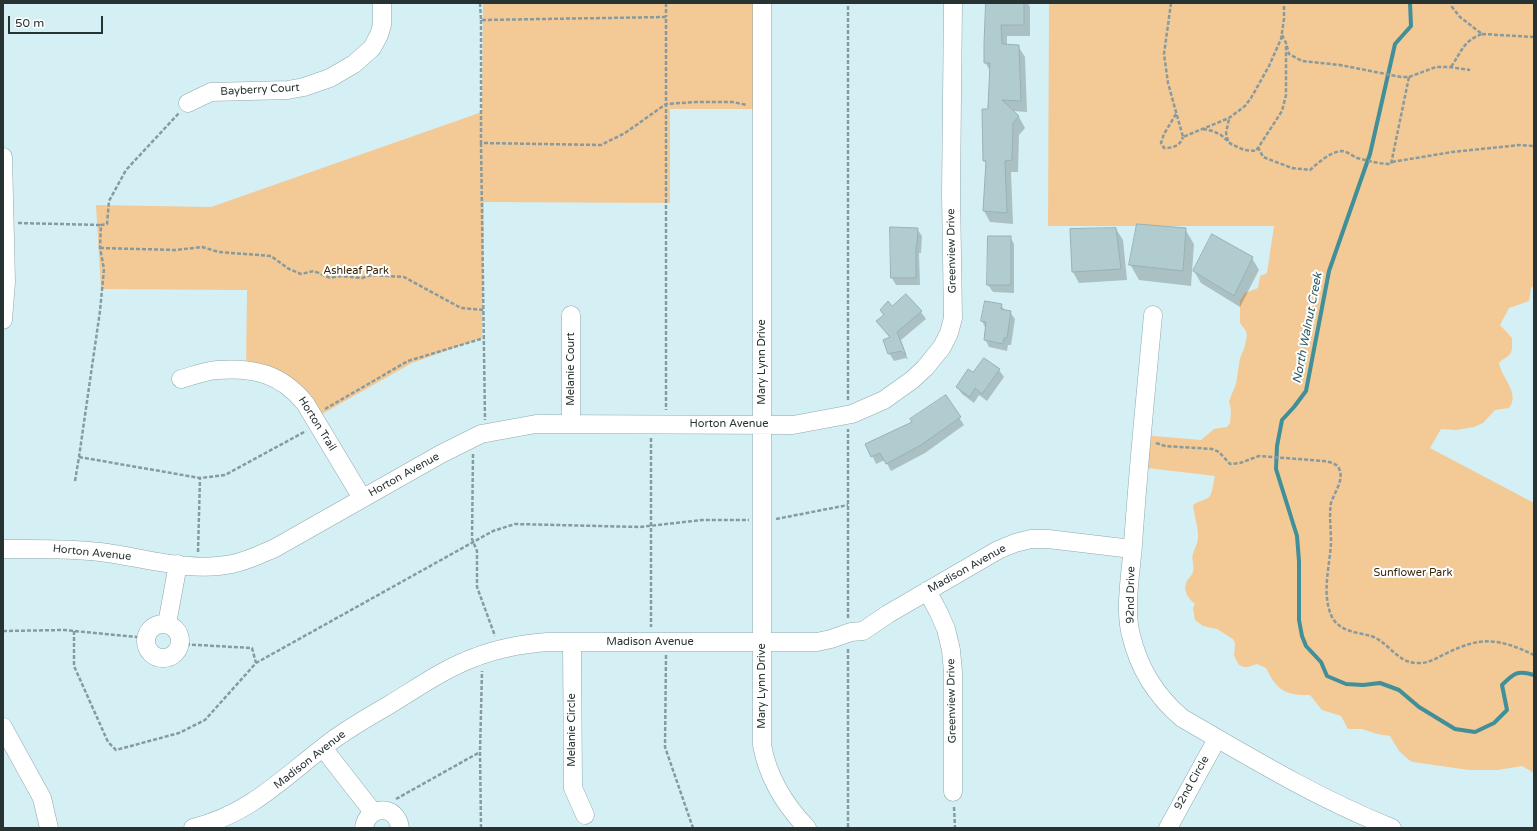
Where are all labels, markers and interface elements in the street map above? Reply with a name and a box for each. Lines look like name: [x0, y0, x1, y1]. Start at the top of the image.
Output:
scale bar: [10, 8, 105, 34]
text: 50 m: [15, 16, 44, 30]
street label: Bayberry Court: [220, 81, 300, 99]
street label: Greenview Drive: [945, 208, 959, 294]
park label: Ashleaf Park: [323, 264, 389, 278]
water label: North Walnut Creek: [1290, 271, 1326, 385]
street label: Mary Lynn Drive: [755, 319, 769, 405]
street label: Melanie Court: [564, 332, 578, 406]
street label: Horton Trail: [295, 394, 339, 454]
street label: Horton Avenue: [690, 417, 768, 431]
street label: Horton Avenue: [366, 450, 442, 500]
street label: Horton Avenue: [52, 542, 132, 564]
street label: Madison Avenue: [926, 542, 1008, 596]
street label: 92nd Drive: [1124, 566, 1138, 624]
park label: Sunflower Park: [1374, 566, 1452, 580]
street label: Madison Avenue: [606, 635, 694, 649]
street label: Mary Lynn Drive: [755, 643, 769, 729]
street label: Greenview Drive: [945, 658, 959, 744]
street label: Melanie Circle: [565, 693, 579, 767]
street label: Madison Avenue: [272, 728, 348, 792]
street label: 92nd Circle: [1172, 754, 1212, 812]

